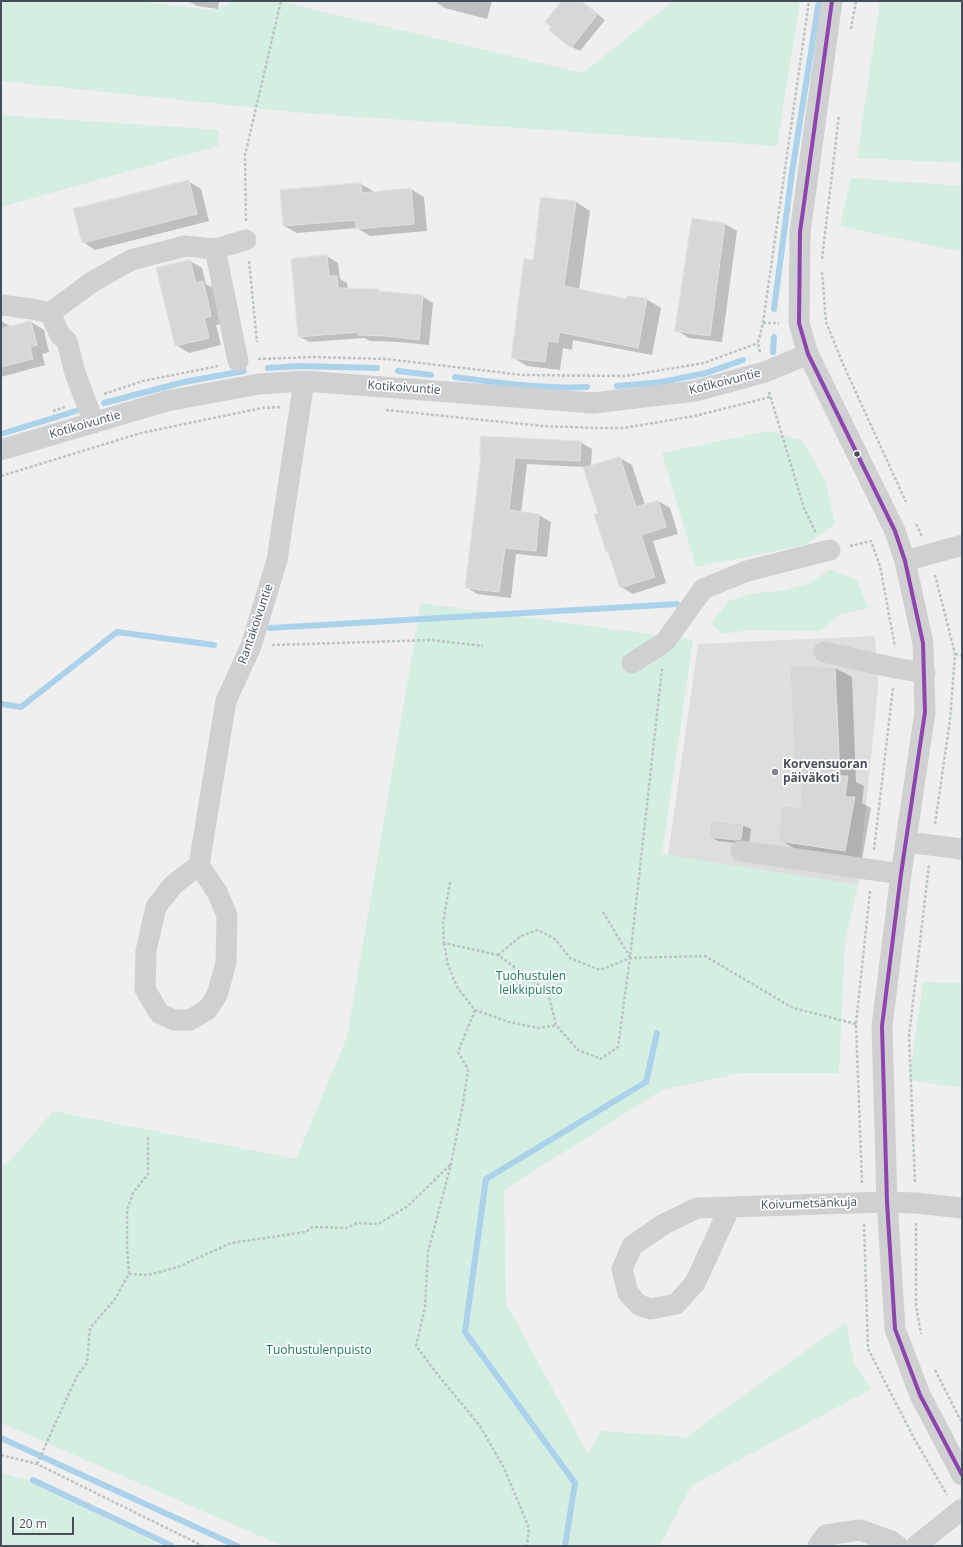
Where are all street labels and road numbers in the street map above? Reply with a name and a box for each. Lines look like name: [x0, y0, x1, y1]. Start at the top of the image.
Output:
street label: Kotikoivuntie: [688, 366, 762, 398]
street label: Kotikoivuntie: [367, 378, 441, 398]
street label: Kotikoivuntie: [48, 408, 122, 442]
street label: Rantakoivuntie: [236, 582, 276, 666]
street label: Koivumetsänkuja: [761, 1195, 857, 1213]

